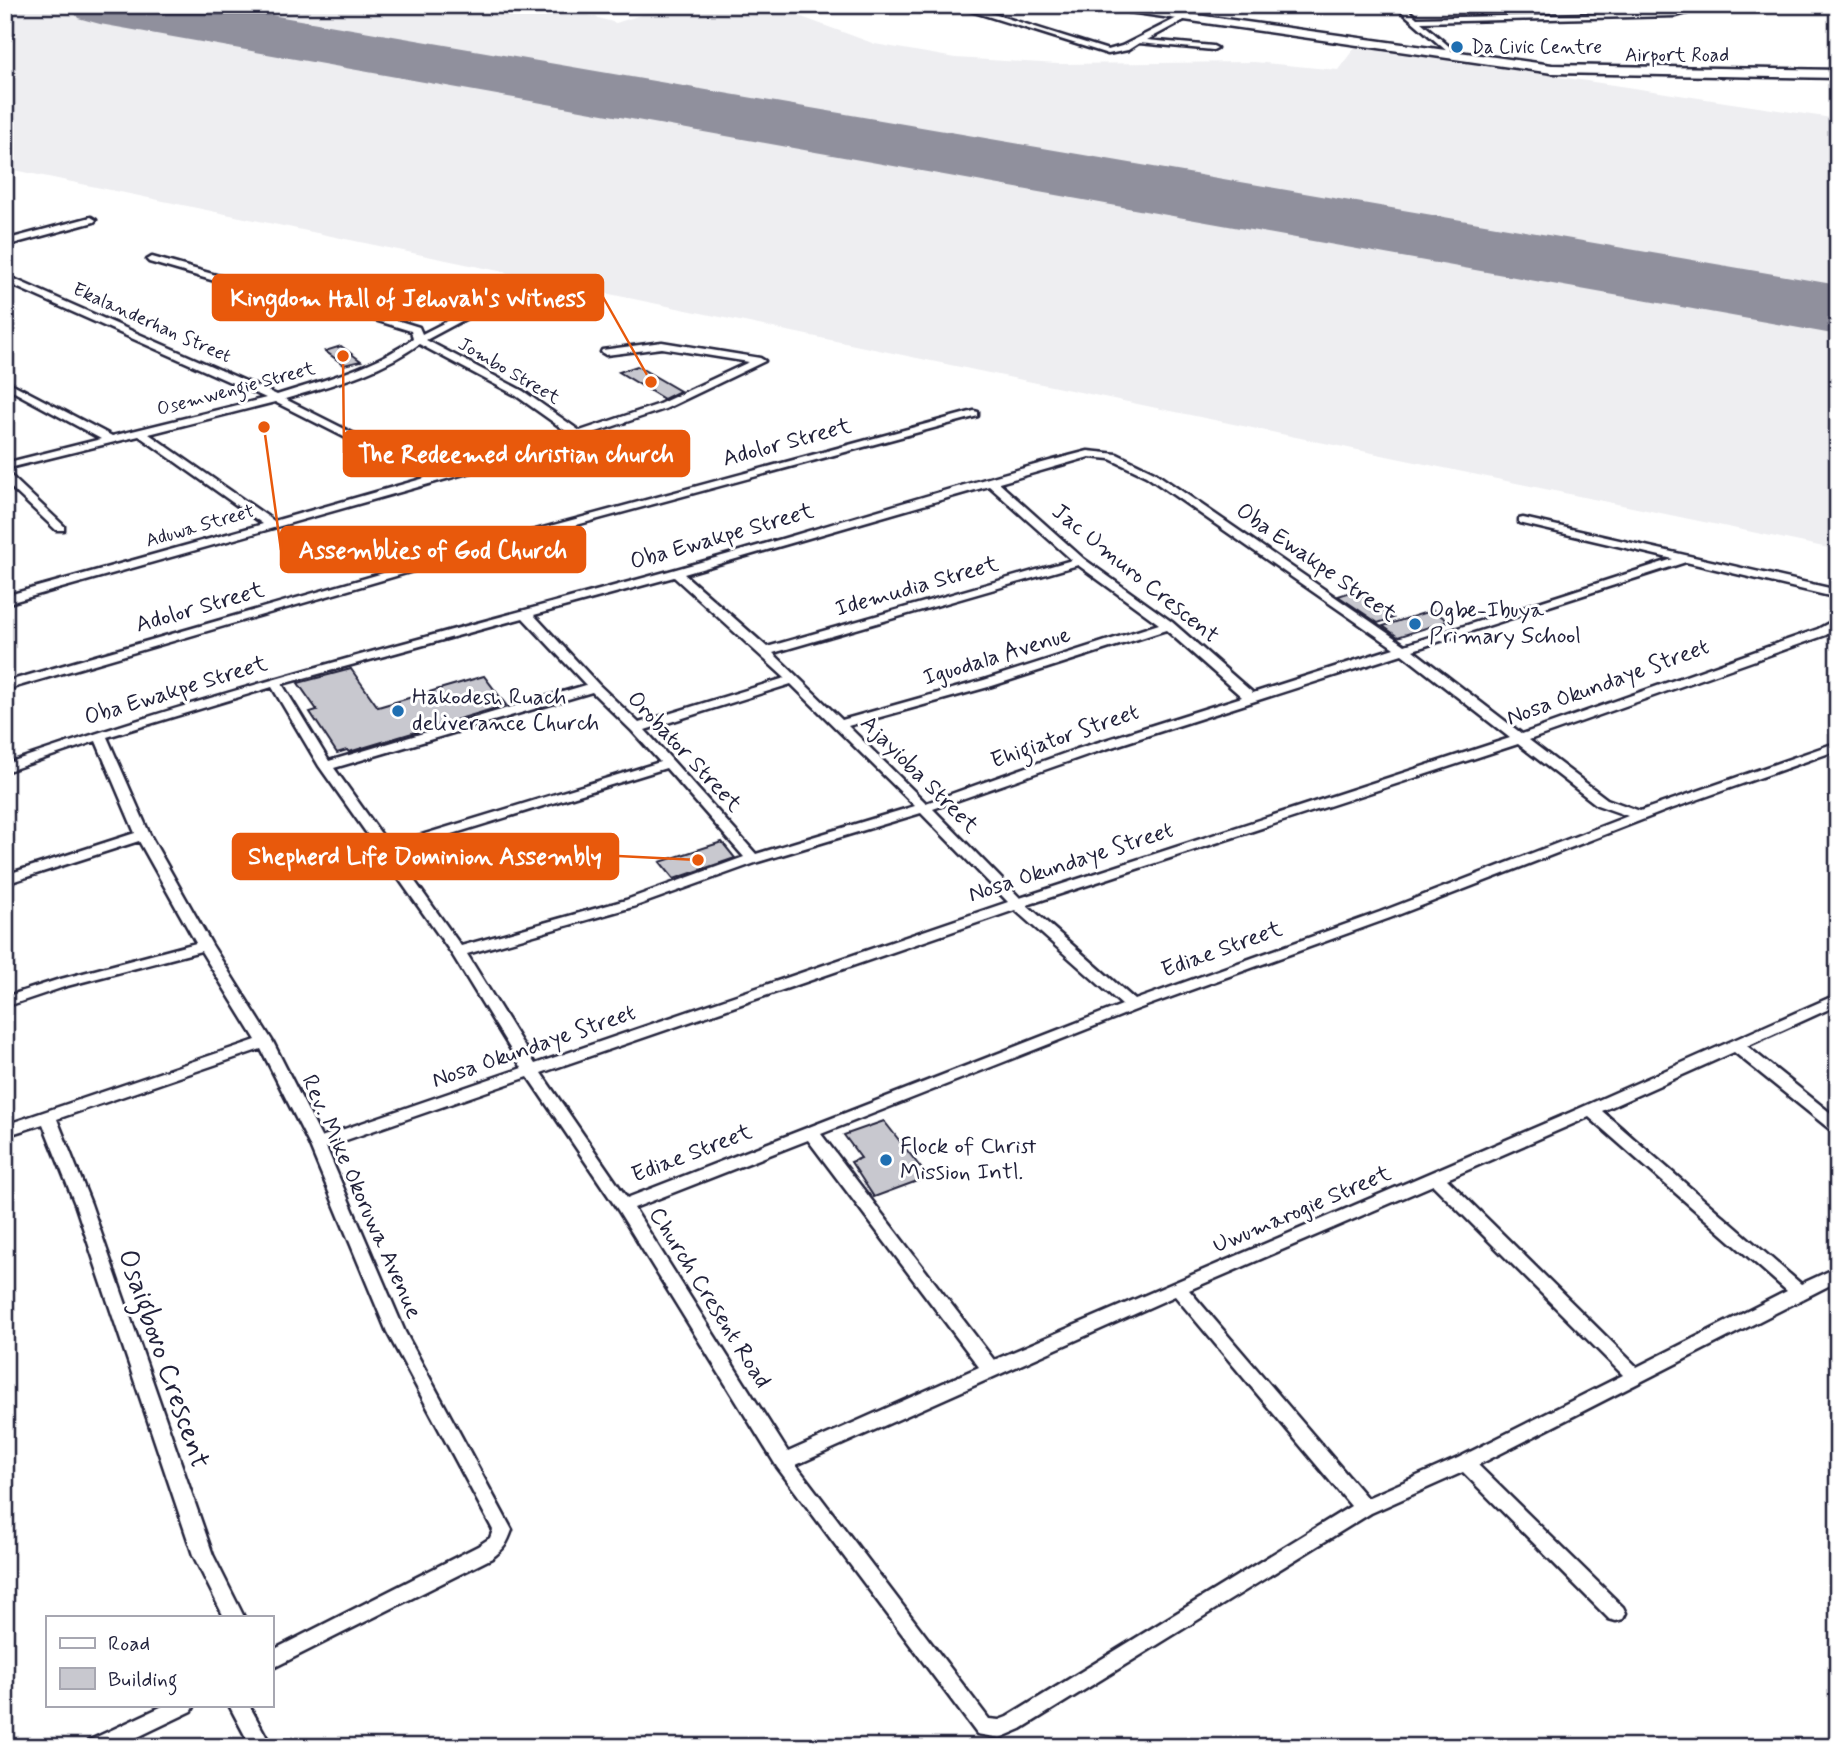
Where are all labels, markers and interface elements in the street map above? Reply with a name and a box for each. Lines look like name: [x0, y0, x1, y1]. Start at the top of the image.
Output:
place label: Da Civic Centre: [1471, 35, 1602, 60]
marker: Da Civic Centre: [1449, 39, 1465, 55]
street label: Airport Road: [1625, 43, 1729, 68]
callout: Kingdom Hall of Jehovah's Witness: [213, 275, 603, 320]
street label: Ekalanderhan Street: [69, 277, 235, 369]
text: Kingdom Hall of Jehovah's Witness: [230, 284, 586, 318]
street label: Jombo Street: [453, 332, 565, 410]
street label: Osemwengie Street: [154, 356, 319, 425]
street label: Adolor Street: [719, 411, 855, 475]
callout: The Redeemed christian church: [344, 431, 689, 476]
text: The Redeemed christian church: [358, 440, 674, 471]
street label: Oba Ewakpe Street: [627, 496, 818, 578]
street label: Oba Ewakpe Street: [1230, 496, 1403, 630]
street label: Jac Umuro Crescent: [1045, 497, 1225, 651]
street label: Aduwa Street: [143, 499, 257, 553]
callout: Assemblies of God Church: [281, 527, 585, 572]
text: Assemblies of God Church: [299, 536, 567, 567]
street label: Idemudia Street: [832, 549, 1002, 625]
street label: Adolor Street: [132, 575, 268, 641]
place label: Ogbe-Ibuya Primary School: [1429, 596, 1581, 652]
marker: Ogbe-Ibuya Primary School: [1407, 616, 1423, 632]
street label: Iguodala Avenue: [920, 620, 1075, 694]
street label: Nosa Okundaye Street: [1503, 632, 1713, 734]
street label: Oba Ewakpe Street: [81, 649, 272, 733]
place label: Hakodesh Ruach deliverance Church: [412, 683, 599, 739]
street label: Orobator Street: [620, 685, 748, 820]
street label: Ehigiator Street: [987, 698, 1144, 778]
marker: Hakodesh Ruach deliverance Church: [390, 703, 406, 719]
street label: Ajayioba Street: [853, 709, 985, 841]
street label: Nosa Okundaye Street: [965, 816, 1177, 910]
callout: Shepherd Life Dominion Assembly: [233, 834, 618, 879]
text: Shepherd Life Dominion Assembly: [248, 842, 602, 873]
street label: Ediae Street: [1157, 914, 1287, 986]
street label: Nosa Okundaye Street: [428, 998, 640, 1096]
street label: Rev. Mike Okoruwa Avenue: [294, 1070, 428, 1324]
street label: Ediae Street: [628, 1117, 757, 1191]
place label: Flock of Christ Mission Intl.: [900, 1132, 1036, 1188]
marker: Flock of Christ Mission Intl.: [878, 1152, 894, 1168]
street label: Uwumarogie Street: [1208, 1159, 1396, 1261]
street label: Church Cresent Road: [641, 1202, 777, 1394]
street label: Osaigbovo Crescent: [105, 1245, 218, 1474]
legend: [46, 1616, 273, 1706]
text: Road: [108, 1630, 150, 1658]
text: Building: [108, 1666, 178, 1696]

